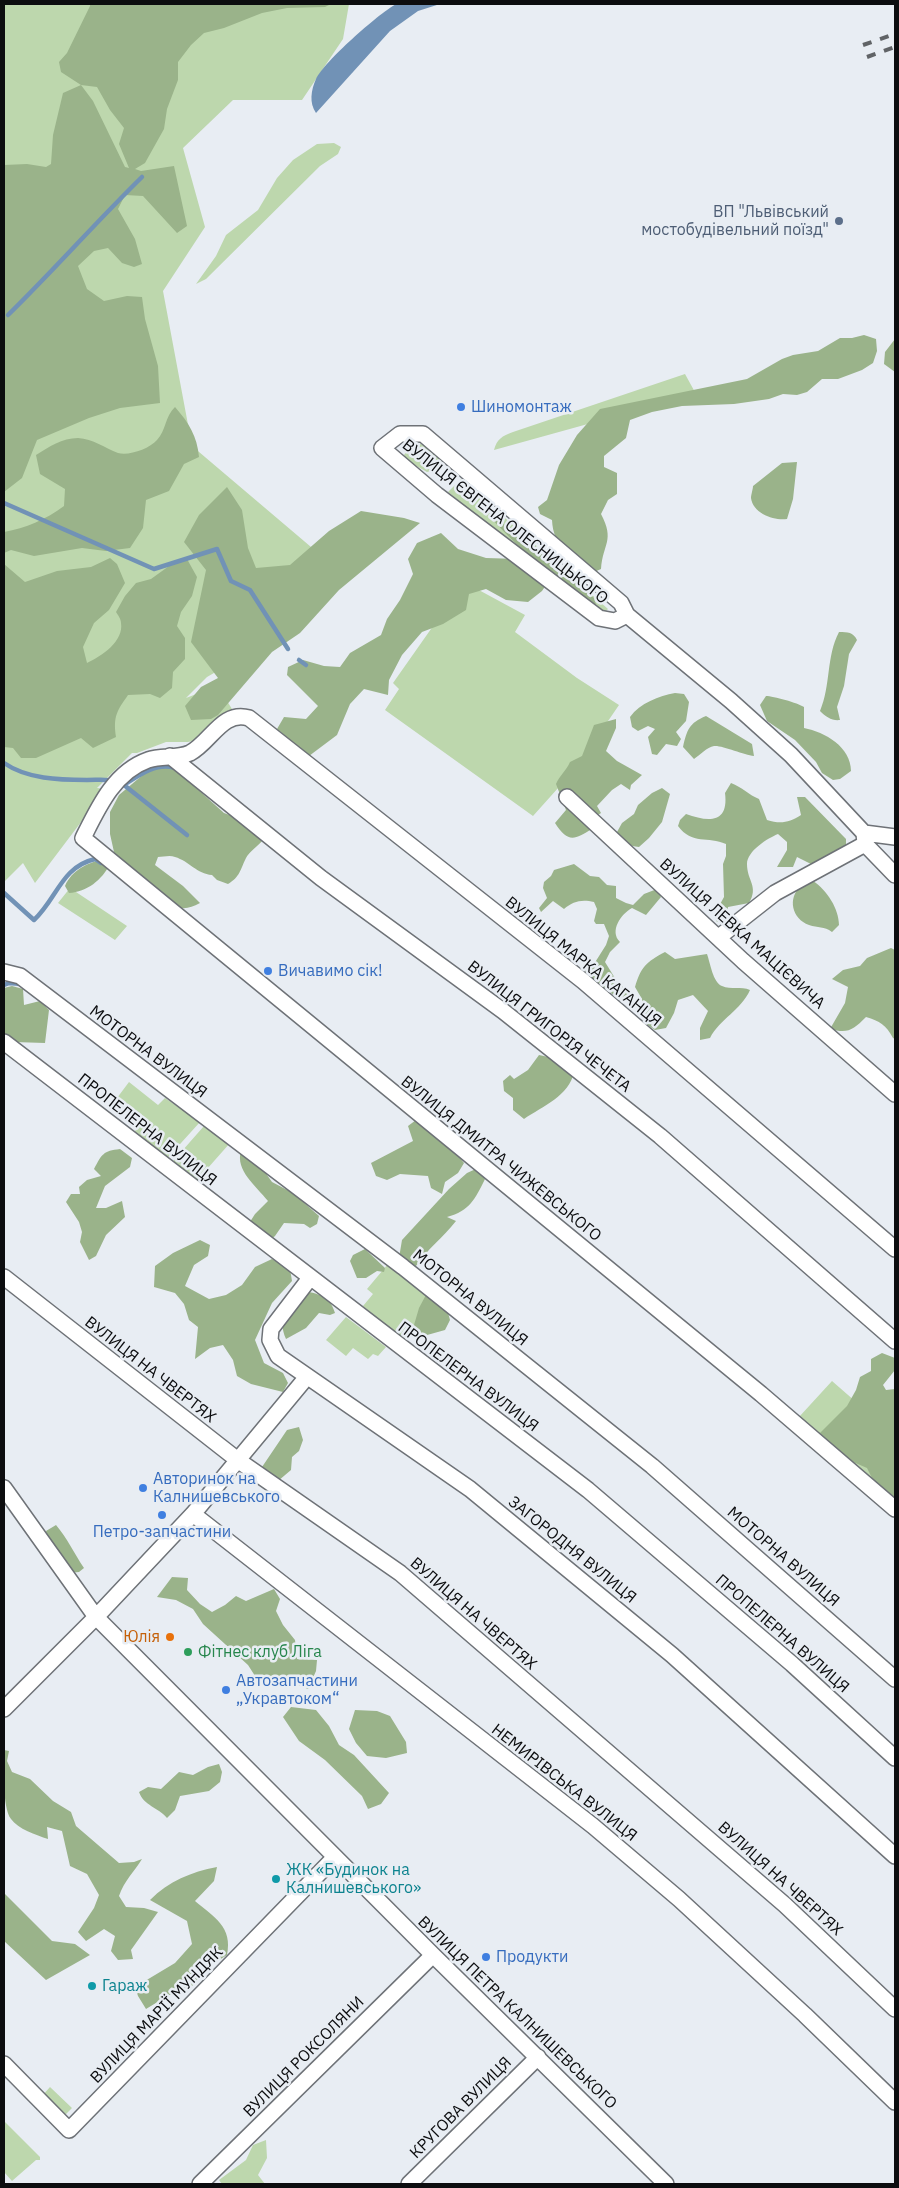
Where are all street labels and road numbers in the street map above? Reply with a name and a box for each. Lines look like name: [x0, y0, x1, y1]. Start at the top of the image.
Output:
street label: ВУЛИЦЯ ЄВГЕНА ОЛЕСНИЦЬКОГО: [398, 436, 612, 608]
street label: ВУЛИЦЯ ЛЕВКА МАЦІЄВИЧА: [655, 855, 829, 1013]
street label: ВУЛИЦЯ МАРКА КАГАНЦЯ: [501, 893, 665, 1031]
street label: ВУЛИЦЯ ГРИГОРІЯ ЧЕЧЕТА: [463, 957, 635, 1097]
street label: МОТОРНА ВУЛИЦЯ: [85, 1002, 211, 1102]
street label: ПРОПЕЛЕРНА ВУЛИЦЯ: [74, 1070, 220, 1190]
street label: ВУЛИЦЯ ДМИТРА ЧИЖЕВСЬКОГО: [397, 1072, 605, 1246]
street label: МОТОРНА ВУЛИЦЯ: [409, 1246, 531, 1350]
street label: ВУЛИЦЯ НА ЧВЕРТЯХ: [81, 1313, 219, 1427]
street label: ПРОПЕЛЕРНА ВУЛИЦЯ: [394, 1318, 542, 1436]
street label: ЗАГОРОДНЯ ВУЛИЦЯ: [504, 1492, 640, 1608]
street label: МОТОРНА ВУЛИЦЯ: [723, 1503, 843, 1611]
street label: ВУЛИЦЯ НА ЧВЕРТЯХ: [406, 1554, 540, 1674]
street label: ПРОПЕЛЕРНА ВУЛИЦЯ: [711, 1571, 853, 1697]
street label: НЕМИРІВСЬКА ВУЛИЦЯ: [487, 1720, 641, 1846]
street label: ВУЛИЦЯ НА ЧВЕРТЯХ: [714, 1818, 846, 1940]
street label: ВУЛИЦЯ ПЕТРА КАЛНИШЕВСЬКОГО: [413, 1913, 621, 2113]
street label: ВУЛИЦЯ МАРІЇ МУНДЯК: [87, 1943, 227, 2087]
street label: ВУЛИЦЯ РОКСОЛЯНИ: [240, 1993, 368, 2121]
street label: КРУГОВА ВУЛИЦЯ: [406, 2053, 516, 2163]

